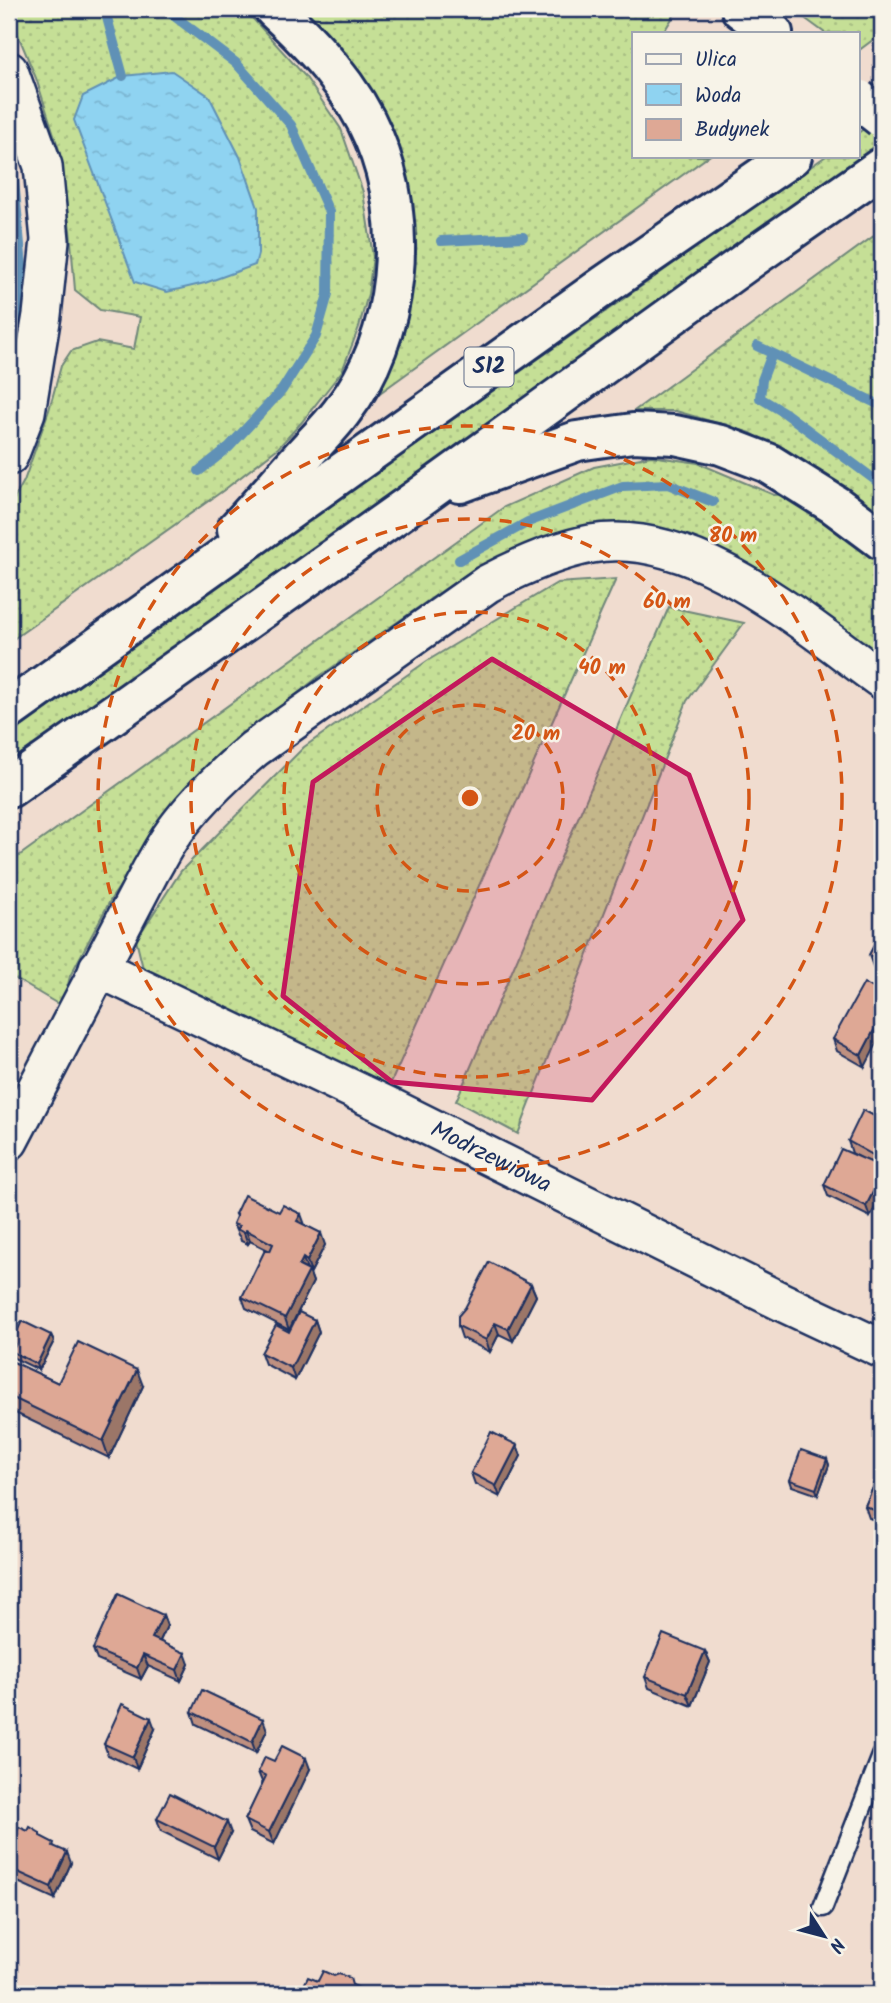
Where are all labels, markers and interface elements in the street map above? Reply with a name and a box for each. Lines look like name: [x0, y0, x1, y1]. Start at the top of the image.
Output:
legend: [632, 32, 860, 158]
text: Ulica: [695, 44, 737, 77]
text: Woda: [695, 80, 741, 113]
text: Budynek: [695, 114, 769, 147]
road number: S12: [464, 348, 514, 386]
text: 80 m: [709, 520, 757, 553]
text: 60 m: [643, 586, 691, 619]
text: 40 m: [578, 652, 626, 685]
text: 20 m: [512, 718, 560, 751]
centre of rings: [458, 786, 482, 810]
street label: Modrzewiowa: [423, 1110, 558, 1204]
north arrow: [790, 1902, 860, 1972]
text: N: [820, 1931, 852, 1958]

